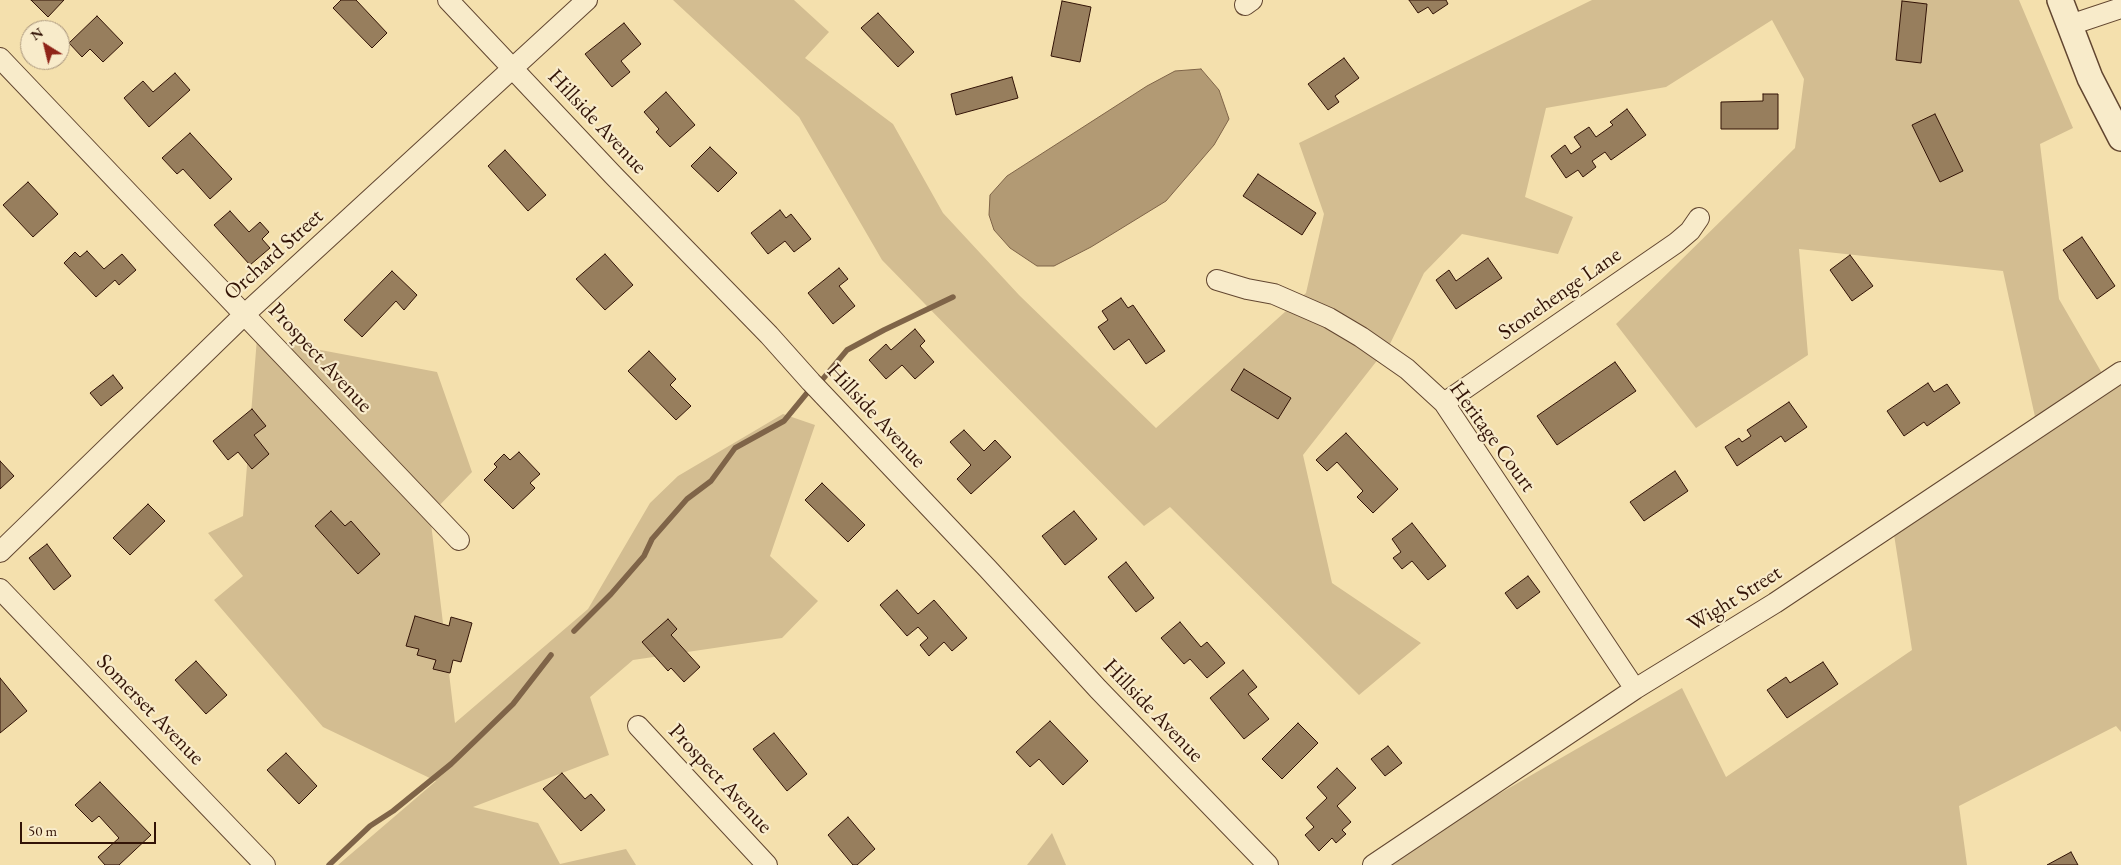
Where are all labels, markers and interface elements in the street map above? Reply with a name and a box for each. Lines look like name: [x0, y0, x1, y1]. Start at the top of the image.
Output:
north arrow: [20, 20, 70, 70]
text: N: [27, 23, 47, 44]
street label: Hillside Avenue: [542, 64, 652, 180]
street label: Orchard Street: [219, 204, 329, 306]
street label: Stonehenge Lane: [1493, 242, 1627, 346]
street label: Prospect Avenue: [262, 298, 378, 418]
street label: Hillside Avenue: [821, 358, 931, 474]
street label: Heritage Court: [1443, 377, 1541, 497]
street label: Wight Street: [1683, 560, 1787, 638]
street label: Somerset Avenue: [90, 649, 210, 771]
street label: Hillside Avenue: [1097, 654, 1209, 768]
street label: Prospect Avenue: [662, 719, 778, 839]
scale bar: [22, 812, 159, 844]
text: 50 m: [28, 821, 57, 840]

